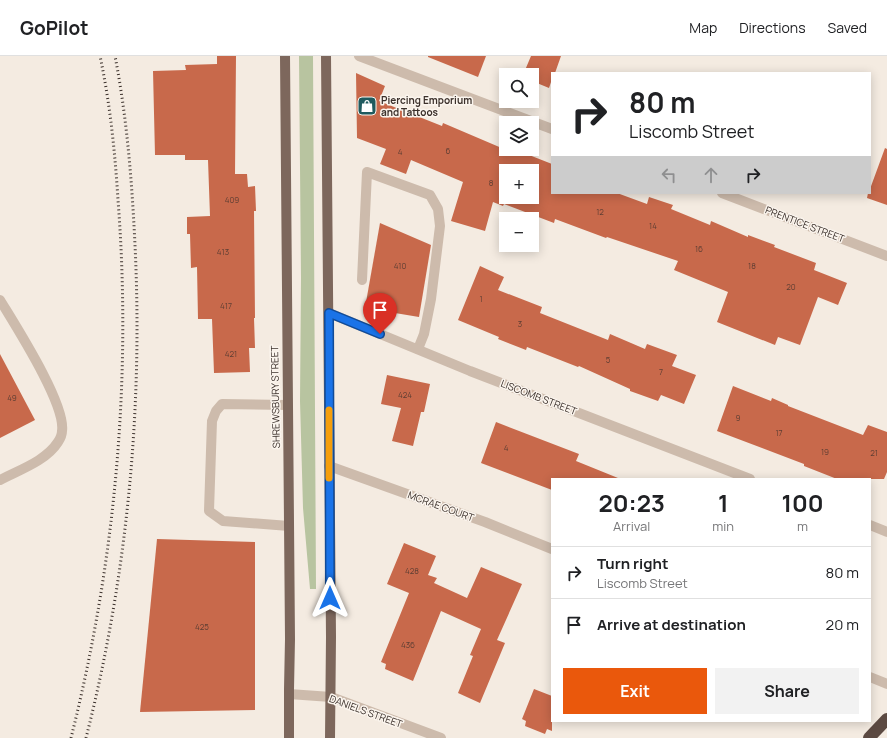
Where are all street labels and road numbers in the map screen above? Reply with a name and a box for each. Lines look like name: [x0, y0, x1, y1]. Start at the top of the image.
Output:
street label: PRENTICE STREET: [763, 202, 847, 246]
street label: SHREWSBURY STREET: [267, 346, 283, 448]
street label: LISCOMB STREET: [499, 376, 579, 418]
street label: MCRAE COURT: [406, 488, 476, 524]
street label: DANIELS STREET: [328, 691, 405, 731]

